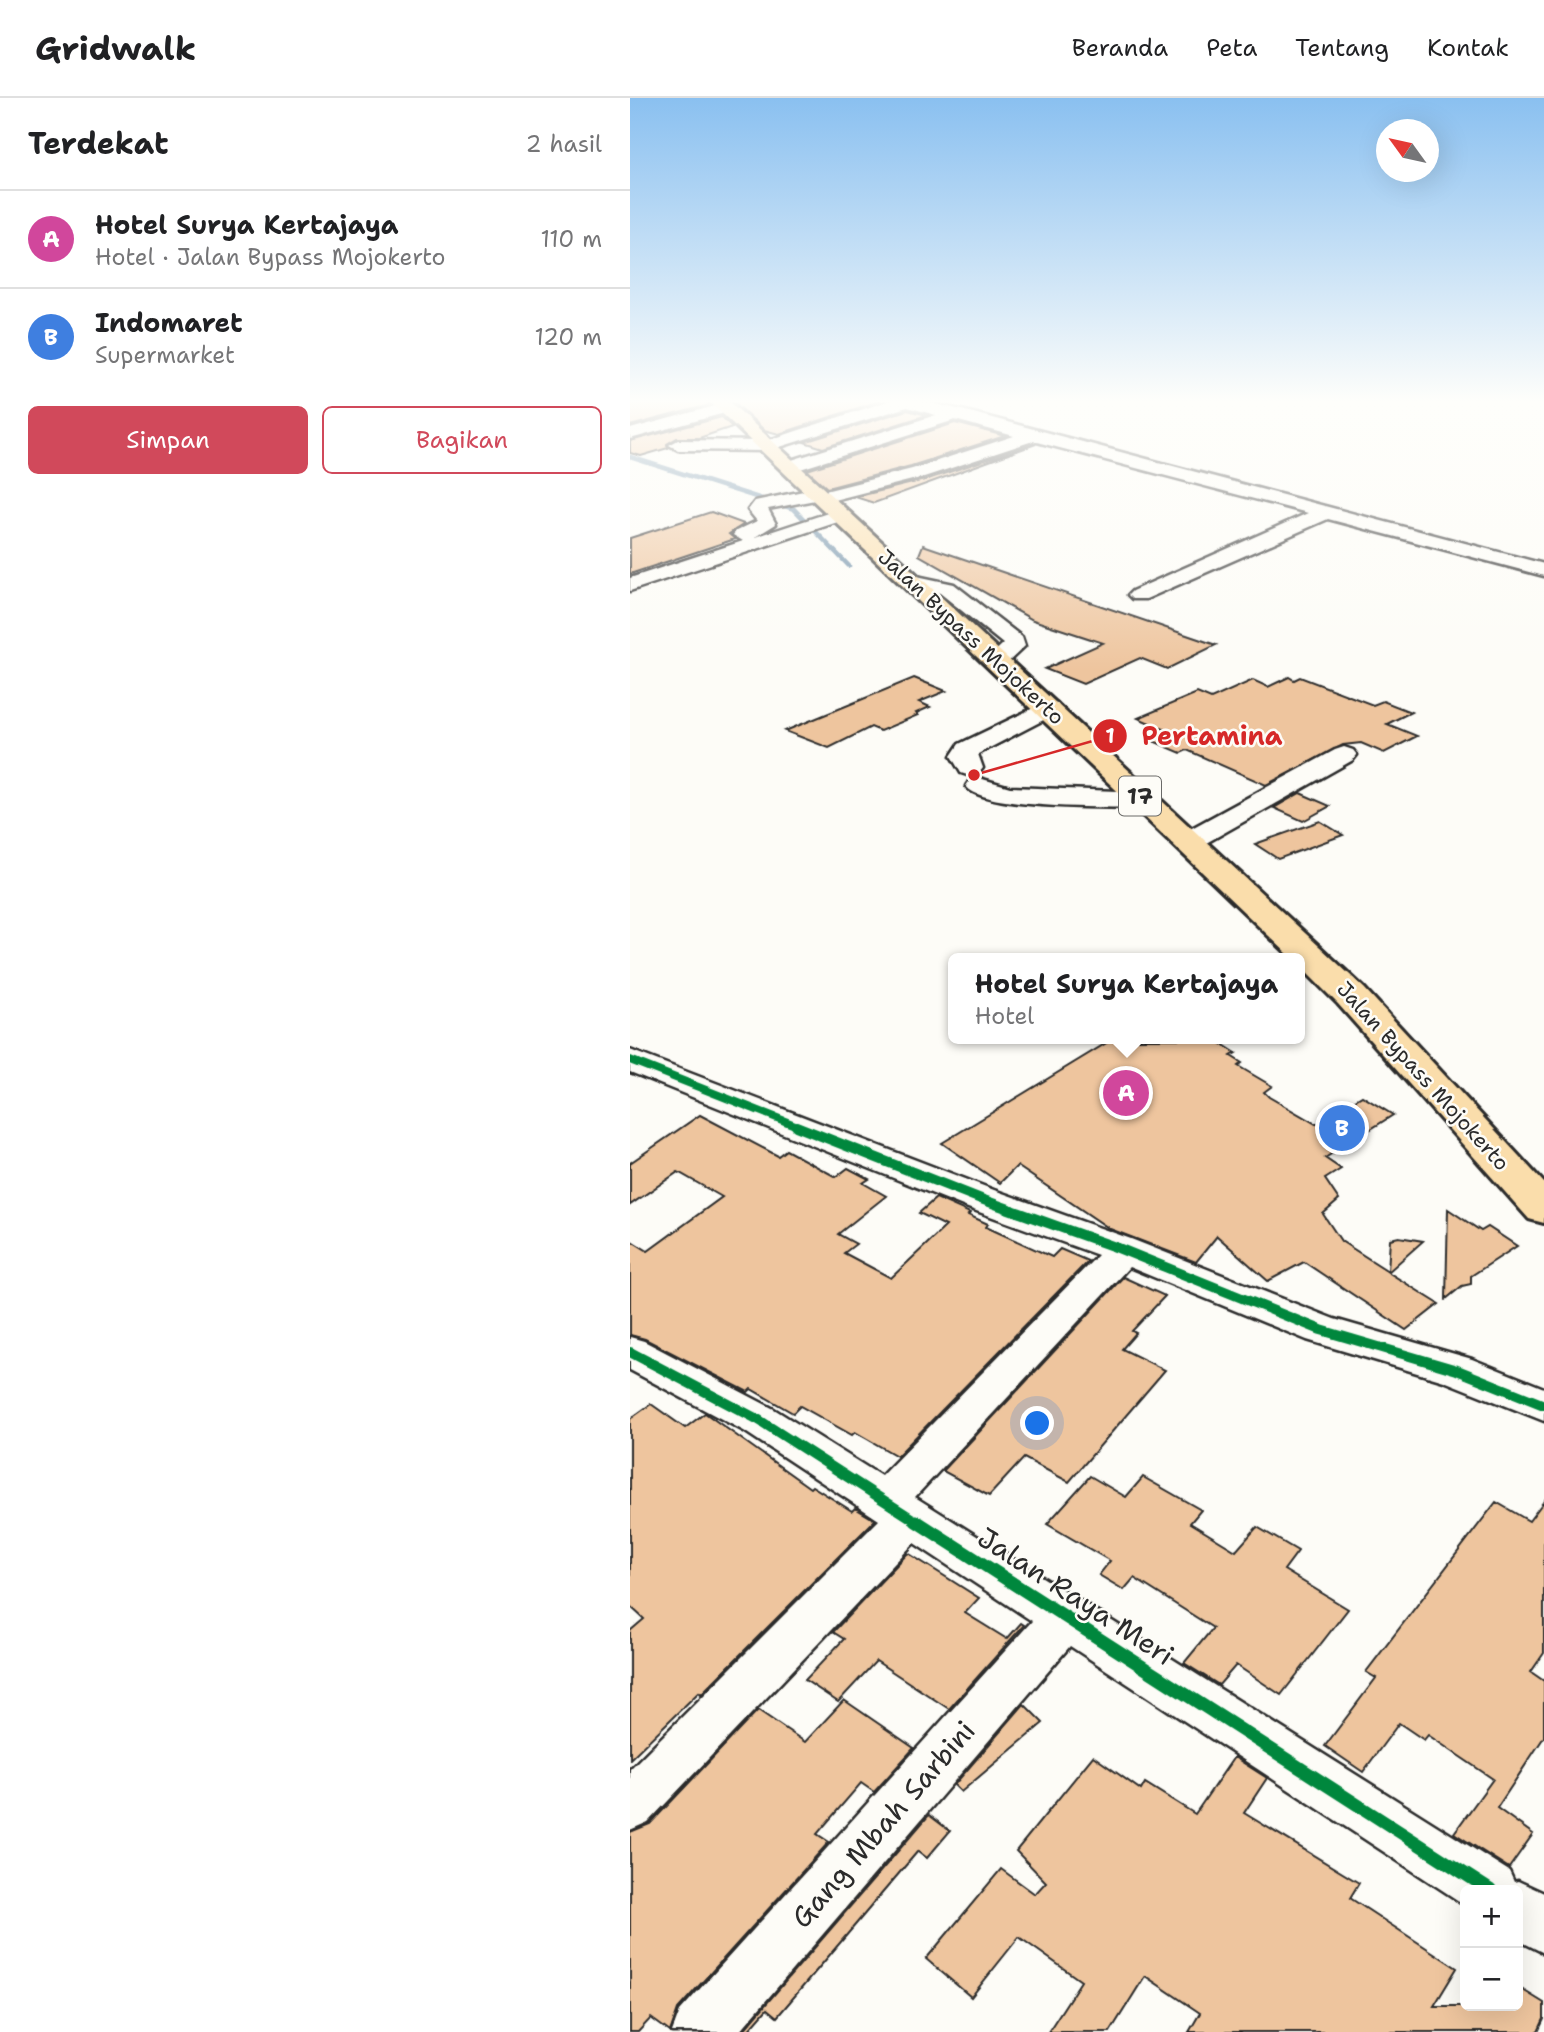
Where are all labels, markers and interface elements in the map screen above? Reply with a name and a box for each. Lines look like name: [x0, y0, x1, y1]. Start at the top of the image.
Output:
text: Gridwalk: [35, 26, 196, 71]
text: Beranda: [1072, 32, 1168, 64]
text: Peta: [1206, 32, 1257, 64]
text: Tentang: [1295, 32, 1389, 64]
text: Kontak: [1427, 32, 1509, 64]
north arrow: [1376, 119, 1439, 182]
text: Terdekat: [28, 123, 168, 164]
text: 2 hasil: [526, 129, 602, 159]
text: Hotel Surya Kertajaya: [95, 207, 399, 242]
text: A: [42, 224, 60, 254]
text: 110 m: [540, 224, 602, 254]
text: Hotel · Jalan Bypass Mojokerto: [95, 242, 446, 272]
text: Indomaret: [95, 305, 243, 340]
text: B: [44, 322, 58, 352]
text: 120 m: [534, 322, 602, 352]
text: Supermarket: [95, 340, 235, 370]
button: Simpan: [28, 406, 308, 474]
button: Bagikan: [322, 406, 602, 474]
street label: Jalan Bypass Mojokerto: [872, 543, 1070, 731]
callout: Pertamina: [1092, 712, 1296, 759]
text: Pertamina: [1142, 718, 1283, 753]
text: 1: [1105, 722, 1115, 750]
road number: 17: [1119, 776, 1161, 816]
popup: [948, 953, 1305, 1044]
text: Hotel Surya Kertajaya: [975, 966, 1278, 1001]
street label: Jalan Bypass Mojokerto: [1332, 976, 1514, 1176]
text: Hotel: [975, 1001, 1034, 1031]
pin: A: [1103, 1067, 1149, 1119]
pin: B: [1319, 1102, 1365, 1154]
your location: [1020, 1406, 1054, 1440]
street label: Jalan Raya Meri: [970, 1518, 1182, 1674]
street label: Gang Mbah Sarbini: [782, 1712, 984, 1936]
map controls: [1460, 1885, 1523, 2011]
button: +: [1460, 1885, 1523, 1948]
button: −: [1460, 1948, 1523, 2011]

